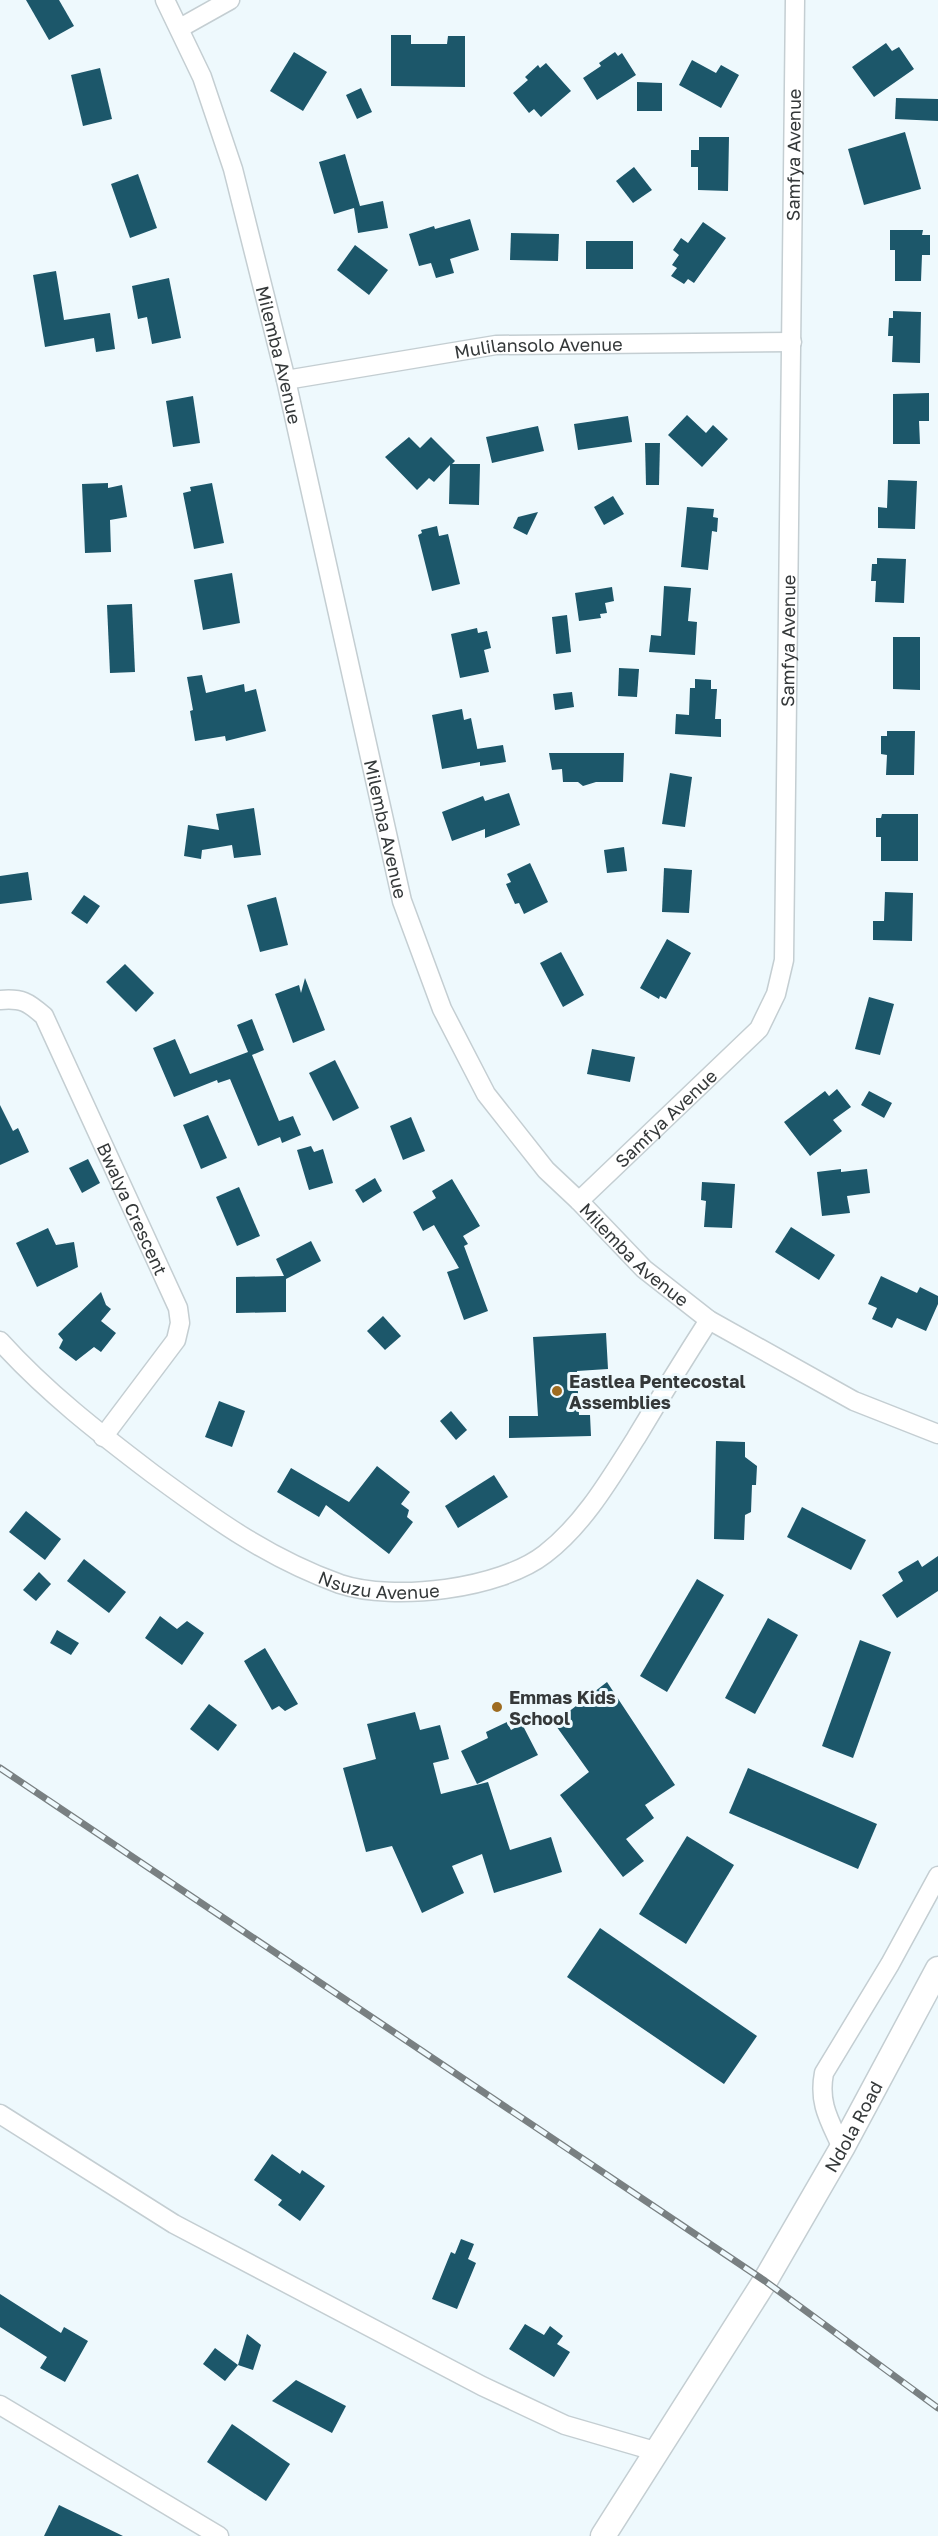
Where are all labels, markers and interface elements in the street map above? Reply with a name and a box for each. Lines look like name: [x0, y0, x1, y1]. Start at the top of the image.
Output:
street label: Samfya Avenue: [781, 89, 805, 221]
street label: Milemba Avenue: [252, 283, 306, 426]
street label: Mulilansolo Avenue: [452, 333, 623, 363]
street label: Samfya Avenue: [776, 575, 799, 707]
street label: Milemba Avenue: [360, 757, 412, 900]
street label: Samfya Avenue: [610, 1064, 721, 1172]
street label: Bwalya Crescent: [93, 1139, 172, 1279]
street label: Milemba Avenue: [575, 1198, 693, 1311]
place label: Eastlea Pentecostal Assemblies: [569, 1370, 745, 1413]
marker: Eastlea Pentecostal Assemblies: [550, 1384, 564, 1398]
street label: Nsuzu Avenue: [315, 1566, 441, 1603]
place label: Emmas Kids School: [509, 1686, 616, 1729]
marker: Emmas Kids School: [490, 1700, 504, 1714]
street label: Ndola Road: [820, 2077, 887, 2176]

